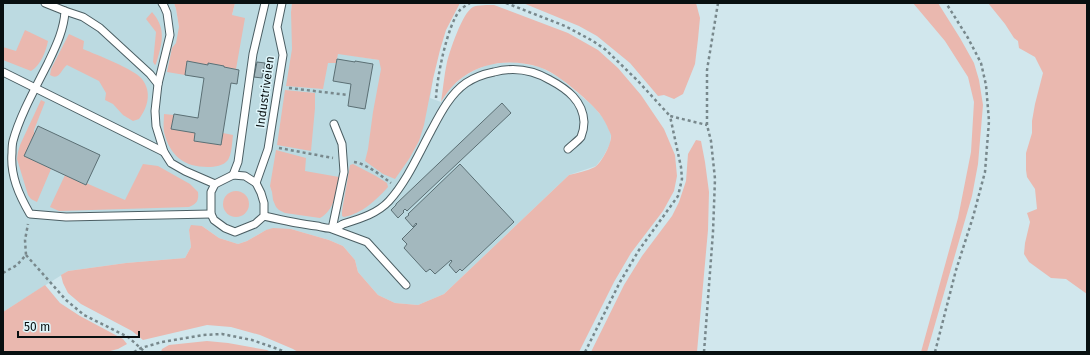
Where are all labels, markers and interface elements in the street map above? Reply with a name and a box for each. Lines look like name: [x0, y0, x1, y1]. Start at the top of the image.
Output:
street label: Industriveien: [253, 55, 277, 129]
scale bar: [18, 313, 139, 339]
text: 50 m: [24, 320, 50, 334]

